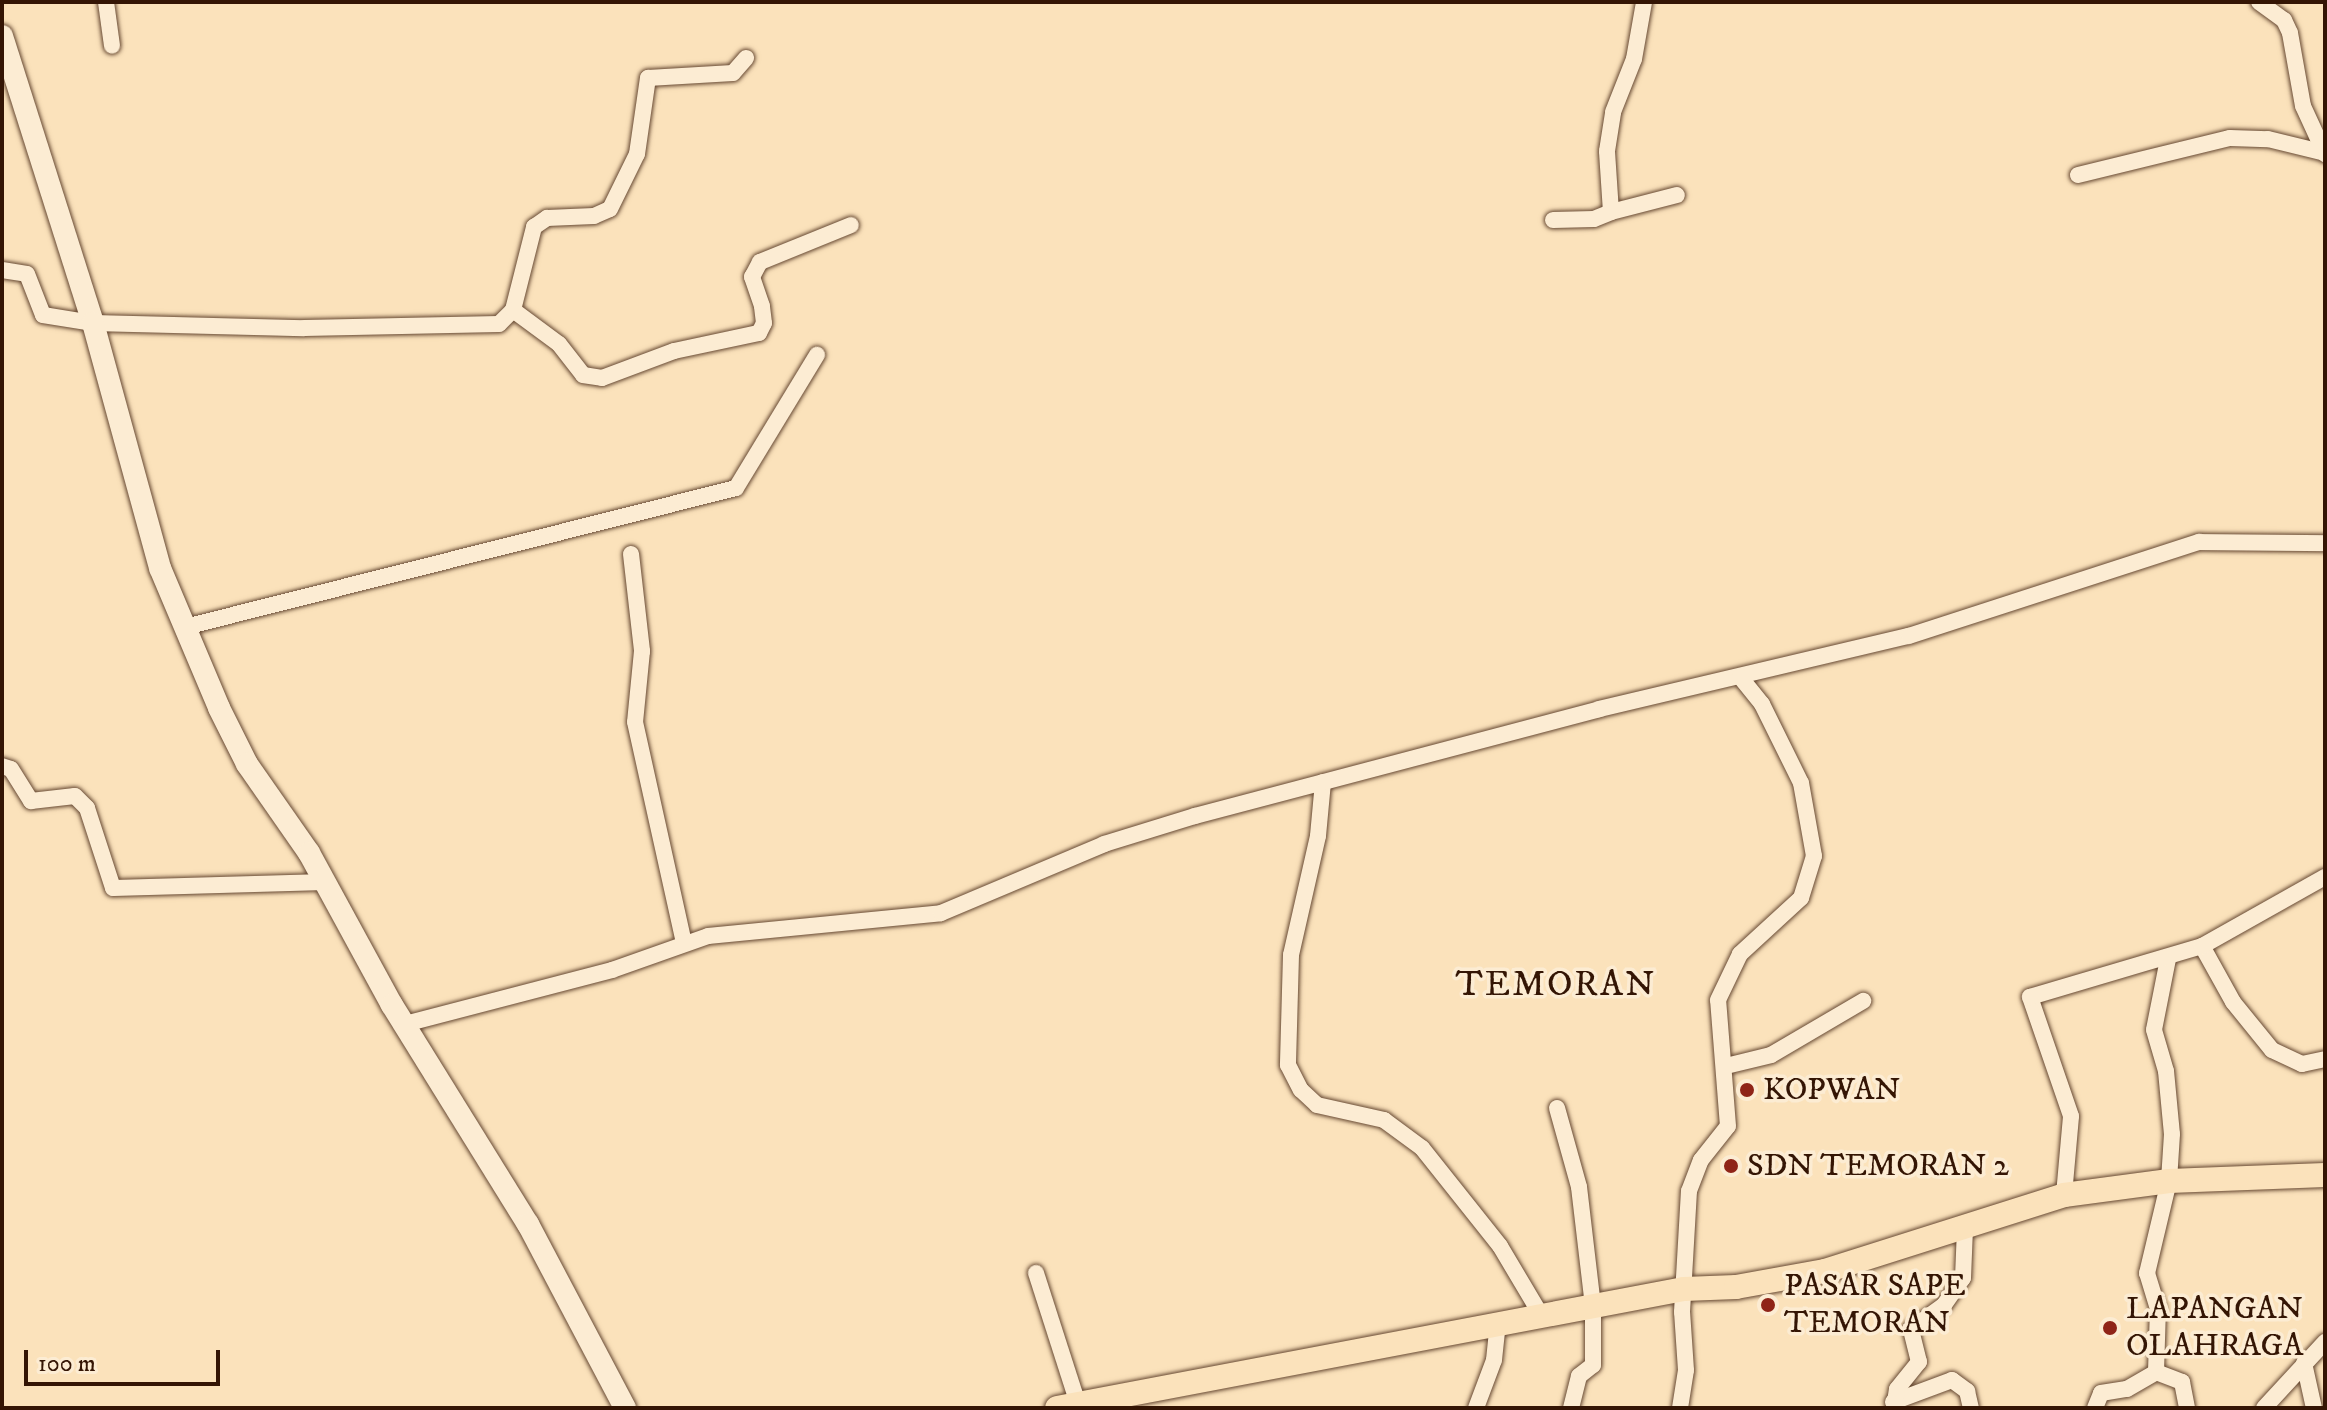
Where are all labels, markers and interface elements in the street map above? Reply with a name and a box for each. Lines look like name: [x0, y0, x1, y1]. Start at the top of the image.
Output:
district label: TEMORAN: [1456, 963, 1656, 1007]
place label: KOPWAN: [1763, 1071, 1901, 1109]
marker: KOPWAN: [1738, 1081, 1756, 1099]
place label: SDN TEMORAN 2: [1747, 1147, 2009, 1185]
marker: SDN TEMORAN 2: [1722, 1157, 1740, 1175]
place label: PASAR SAPE TEMORAN: [1784, 1268, 1966, 1343]
place label: LAPANGAN OLAHRAGA: [2126, 1291, 2303, 1366]
marker: PASAR SAPE TEMORAN: [1759, 1296, 1777, 1314]
marker: LAPANGAN OLAHRAGA: [2101, 1319, 2119, 1337]
scale bar: [28, 1334, 224, 1384]
text: 100 m: [38, 1349, 96, 1379]

